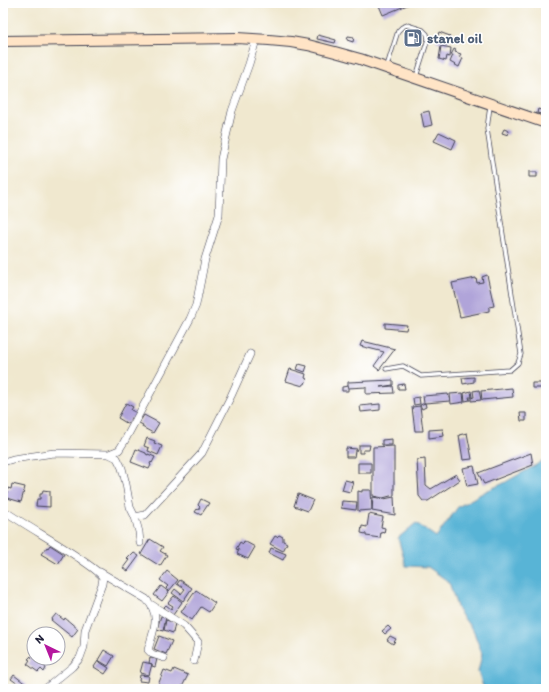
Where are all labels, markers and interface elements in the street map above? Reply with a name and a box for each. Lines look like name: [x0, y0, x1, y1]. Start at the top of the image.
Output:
fuel station icon: stanel oil: [402, 27, 424, 49]
place label: stanel oil: [427, 30, 483, 47]
north arrow: [26, 626, 66, 666]
text: N: [32, 632, 47, 646]

